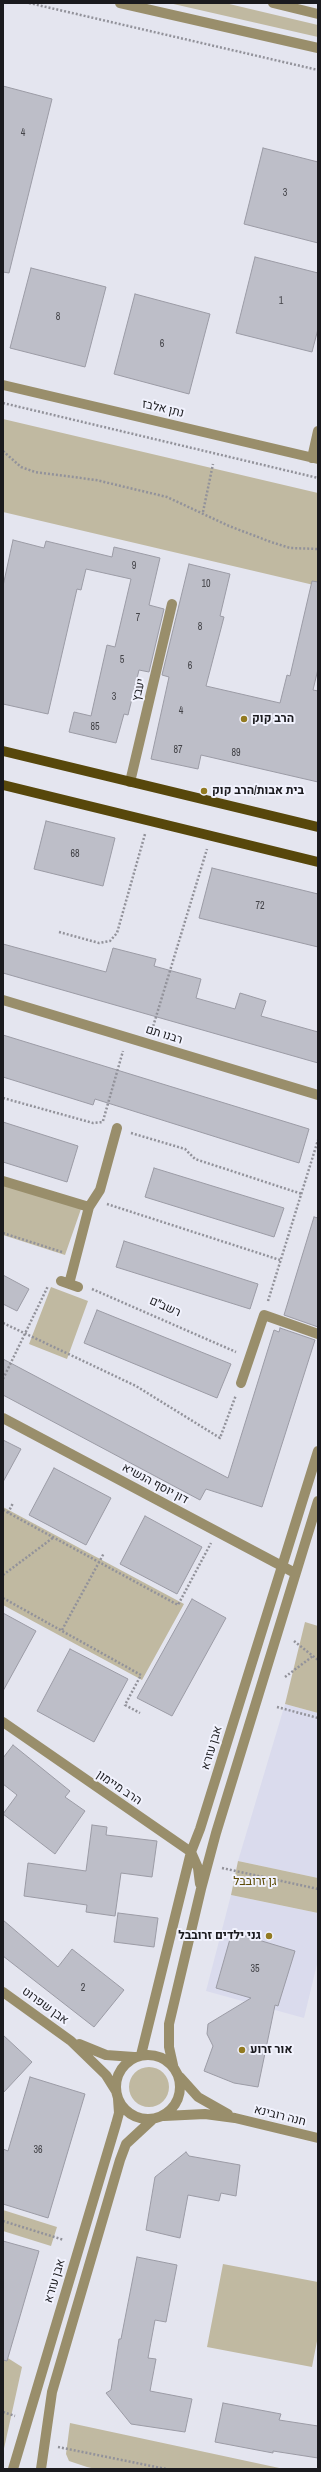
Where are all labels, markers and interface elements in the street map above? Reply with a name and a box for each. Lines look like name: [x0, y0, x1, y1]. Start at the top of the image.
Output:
house number: 4: [21, 127, 25, 139]
house number: 3: [283, 187, 287, 199]
house number: 1: [279, 295, 283, 307]
house number: 8: [56, 311, 60, 323]
house number: 6: [160, 338, 164, 350]
street label: נתן אלבז: [141, 397, 185, 421]
house number: 9: [132, 560, 136, 572]
house number: 10: [201, 578, 211, 590]
house number: 7: [136, 612, 140, 624]
house number: 8: [198, 621, 202, 633]
house number: 5: [120, 654, 124, 666]
house number: 6: [188, 660, 192, 672]
street label: יעבץ: [129, 677, 149, 703]
house number: 3: [112, 691, 116, 703]
house number: 4: [179, 705, 183, 717]
place label: הרב קוק: [252, 712, 294, 726]
marker: הרב קוק: [239, 714, 249, 724]
house number: 85: [90, 721, 100, 733]
house number: 87: [173, 744, 183, 756]
house number: 89: [231, 747, 241, 759]
place label: בית אבות/הרב קוק: [212, 784, 304, 798]
marker: בית אבות/הרב קוק: [199, 786, 209, 796]
house number: 68: [70, 848, 80, 860]
house number: 72: [255, 900, 265, 912]
street label: רבנו תם: [144, 1023, 184, 1047]
street label: רשב"ם: [147, 1294, 183, 1320]
street label: דון יוסף הנשיא: [119, 1461, 191, 1507]
street label: אבן עזרא: [199, 1724, 225, 1772]
street label: הרב מיימון: [94, 1768, 144, 1808]
park label: גן זרובבל: [233, 1875, 277, 1889]
place label: גני ילדים זרובבל: [178, 1929, 261, 1943]
marker: גני ילדים זרובבל: [264, 1931, 274, 1941]
house number: 35: [250, 1963, 260, 1975]
house number: 2: [81, 1982, 85, 1994]
street label: אבן שפרוט: [19, 1984, 71, 2028]
place label: אור זרוע: [250, 2043, 292, 2057]
marker: אור זרוע: [237, 2045, 247, 2055]
street label: חנה רובינא: [253, 2103, 307, 2129]
house number: 36: [33, 2144, 43, 2156]
street label: אבן עזרא: [42, 2257, 68, 2305]

